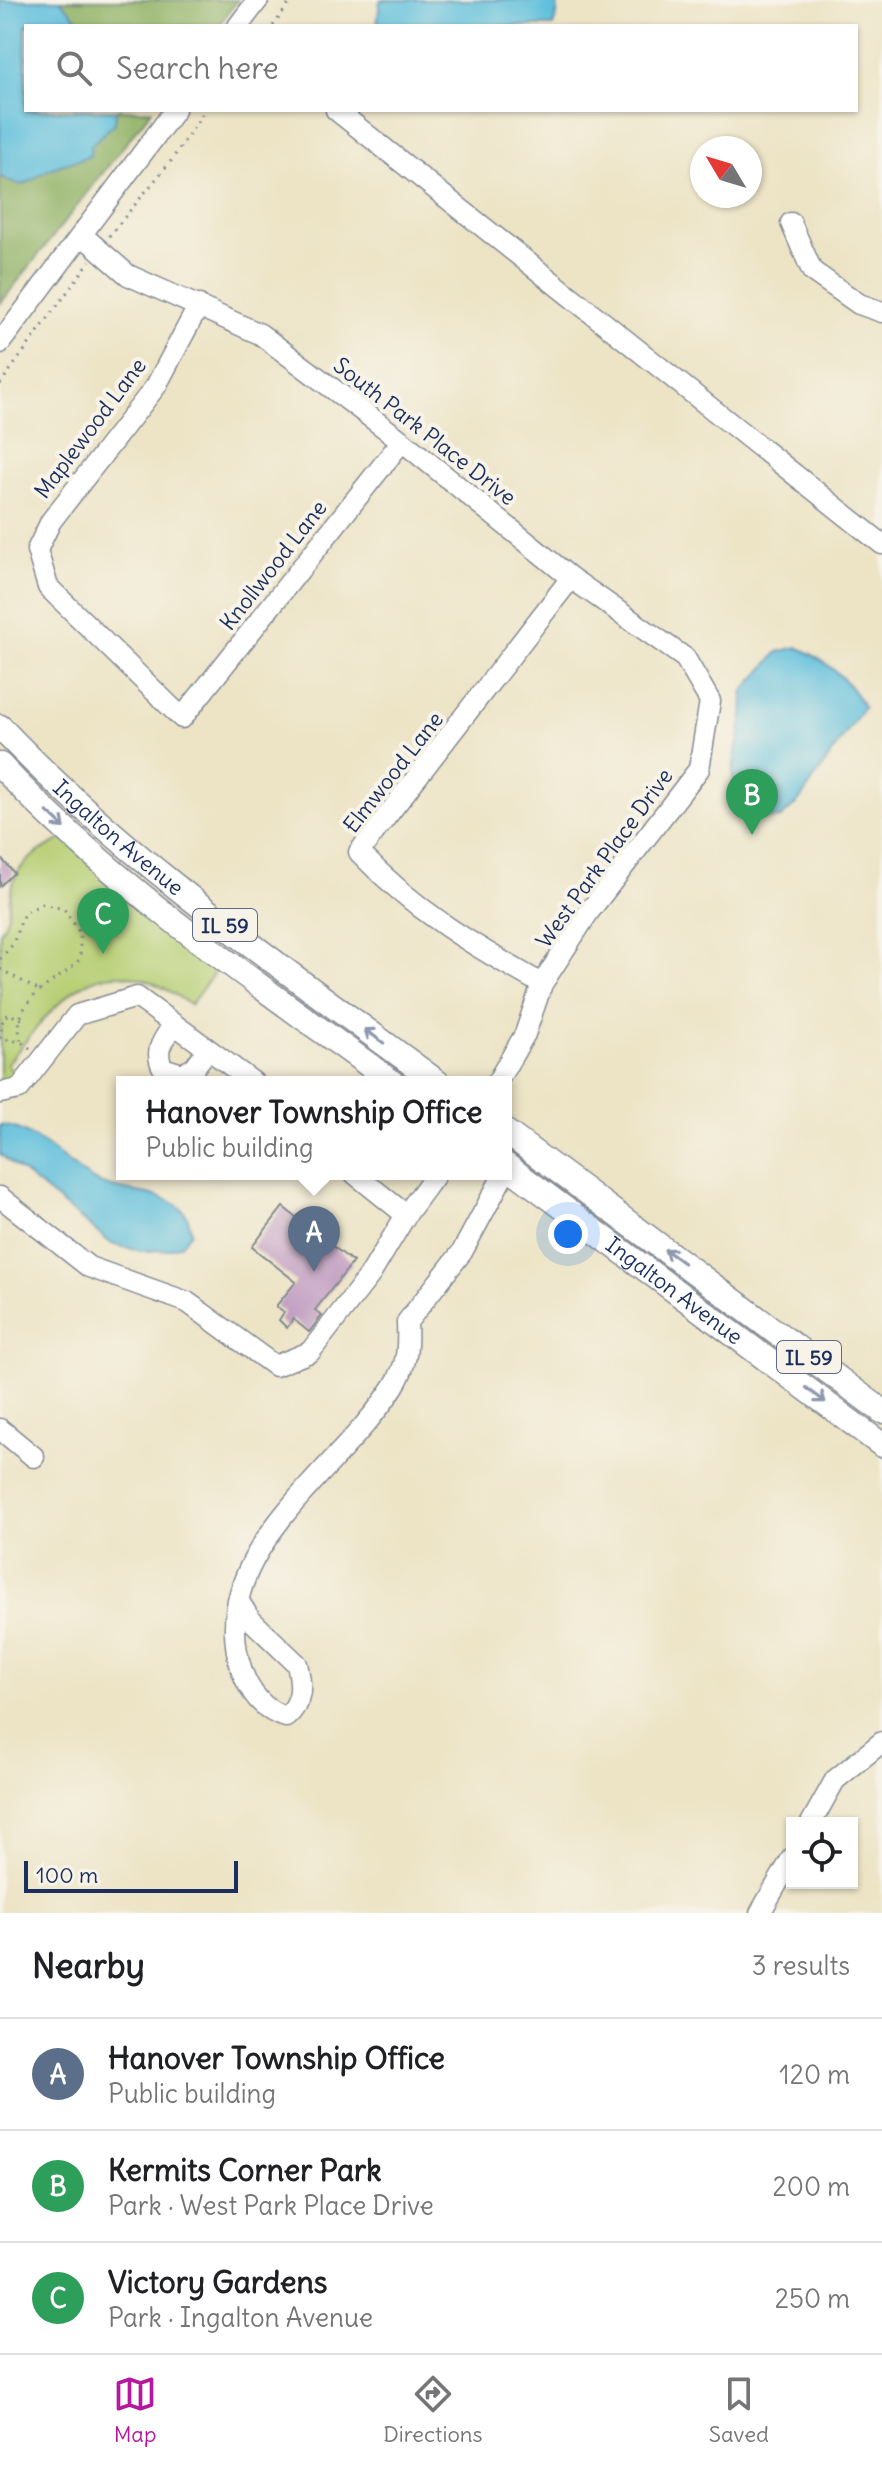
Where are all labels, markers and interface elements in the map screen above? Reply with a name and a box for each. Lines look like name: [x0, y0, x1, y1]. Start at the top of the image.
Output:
search box: [24, 24, 858, 112]
icon: search: [52, 46, 96, 90]
text: Search here: [116, 49, 279, 87]
north arrow: [690, 136, 762, 208]
street label: South Park Place Drive: [328, 351, 522, 511]
street label: Maplewood Lane: [28, 352, 152, 504]
street label: Knollwood Lane: [213, 494, 333, 636]
street label: Elmwood Lane: [337, 706, 449, 838]
street label: West Park Place Drive: [530, 763, 678, 953]
pin: B: [726, 769, 778, 835]
street label: Ingalton Avenue: [47, 773, 189, 901]
one-way arrow: [45, 810, 65, 828]
pin: C: [77, 888, 129, 954]
road number: IL 59: [193, 909, 257, 941]
one-way arrow: [364, 1027, 386, 1044]
popup: [116, 1076, 512, 1180]
text: Hanover Township Office: [146, 1093, 482, 1131]
text: Public building: [146, 1131, 314, 1164]
pin: A: [288, 1206, 340, 1272]
your location: [548, 1214, 588, 1254]
street label: Ingalton Avenue: [600, 1230, 748, 1350]
one-way arrow: [664, 1247, 685, 1264]
road number: IL 59: [777, 1341, 841, 1373]
one-way arrow: [805, 1386, 826, 1403]
map controls: [786, 1817, 858, 1889]
button: locate: [786, 1817, 858, 1889]
scale bar: [24, 1857, 238, 1893]
text: 100 m: [36, 1861, 98, 1889]
text: Nearby: [32, 1944, 145, 1987]
text: 3 results: [752, 1949, 850, 1982]
text: Hanover Township Office: [108, 2039, 445, 2077]
text: A: [50, 2058, 66, 2091]
text: 120 m: [779, 2058, 850, 2091]
text: Public building: [108, 2077, 276, 2110]
text: Kermits Corner Park: [108, 2151, 382, 2189]
text: B: [49, 2170, 67, 2203]
text: 200 m: [773, 2170, 850, 2203]
text: Park · West Park Place Drive: [108, 2189, 434, 2222]
text: Victory Gardens: [108, 2263, 328, 2301]
text: C: [49, 2282, 67, 2315]
text: 250 m: [775, 2282, 850, 2315]
text: Park · Ingalton Avenue: [108, 2301, 373, 2334]
tab: Map: [113, 2372, 157, 2448]
tab: Directions: [383, 2372, 483, 2448]
tab: Saved: [709, 2372, 769, 2448]

